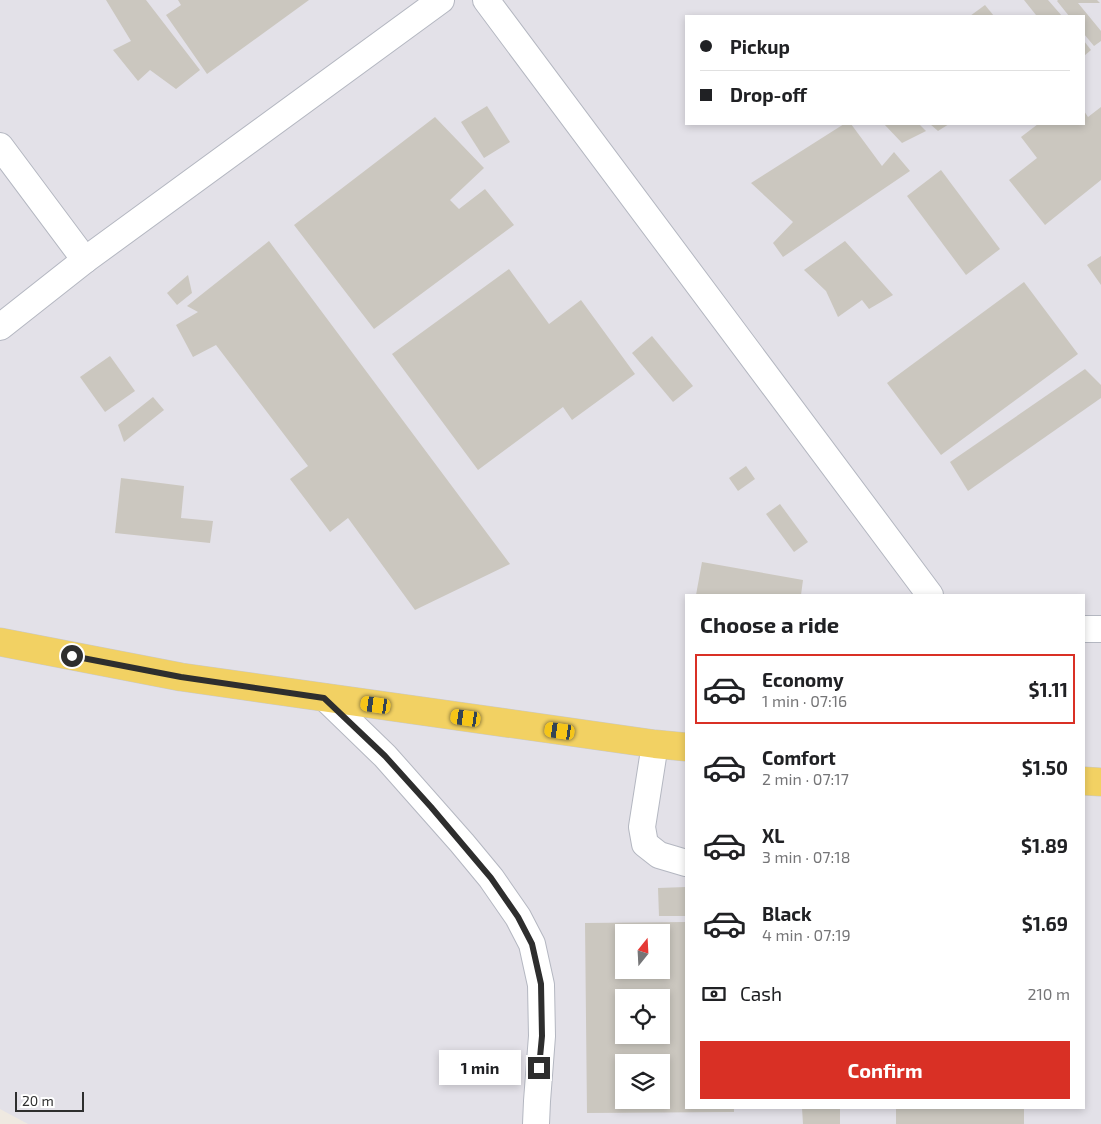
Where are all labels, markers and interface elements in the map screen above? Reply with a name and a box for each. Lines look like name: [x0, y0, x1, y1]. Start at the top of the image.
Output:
text: Pickup: [730, 35, 790, 58]
text: Drop-off: [730, 83, 807, 106]
text: Choose a ride: [700, 611, 839, 637]
route start: [61, 645, 83, 667]
icon: car: [702, 667, 747, 712]
text: Economy: [762, 668, 844, 691]
text: $1.11: [1029, 678, 1068, 701]
text: 1 min · 07:16: [762, 691, 847, 710]
car: [360, 695, 391, 715]
car: [450, 708, 481, 728]
car: [544, 721, 575, 741]
icon: car: [702, 745, 747, 790]
text: Comfort: [762, 746, 836, 769]
text: $1.50: [1022, 756, 1068, 779]
text: 2 min · 07:17: [762, 769, 849, 788]
icon: car: [702, 823, 747, 868]
text: XL: [762, 824, 784, 847]
text: $1.89: [1021, 834, 1068, 857]
text: 3 min · 07:18: [762, 847, 850, 866]
icon: car: [702, 901, 747, 946]
text: Black: [762, 902, 812, 925]
text: $1.69: [1022, 912, 1068, 935]
north arrow: [615, 924, 670, 979]
map controls: [615, 924, 670, 1109]
text: 4 min · 07:19: [762, 925, 851, 944]
icon: cash: [700, 980, 728, 1008]
text: Cash: [740, 982, 782, 1005]
text: 210 m: [1027, 984, 1070, 1003]
button: locate: [615, 989, 670, 1044]
button: Confirm: [700, 1041, 1070, 1099]
callout: 1 min: [439, 1050, 522, 1086]
button: layers: [615, 1054, 670, 1109]
route end: [528, 1057, 550, 1079]
text: 1 min: [461, 1058, 499, 1077]
scale bar: [15, 1089, 84, 1112]
text: 20 m: [22, 1092, 54, 1109]

